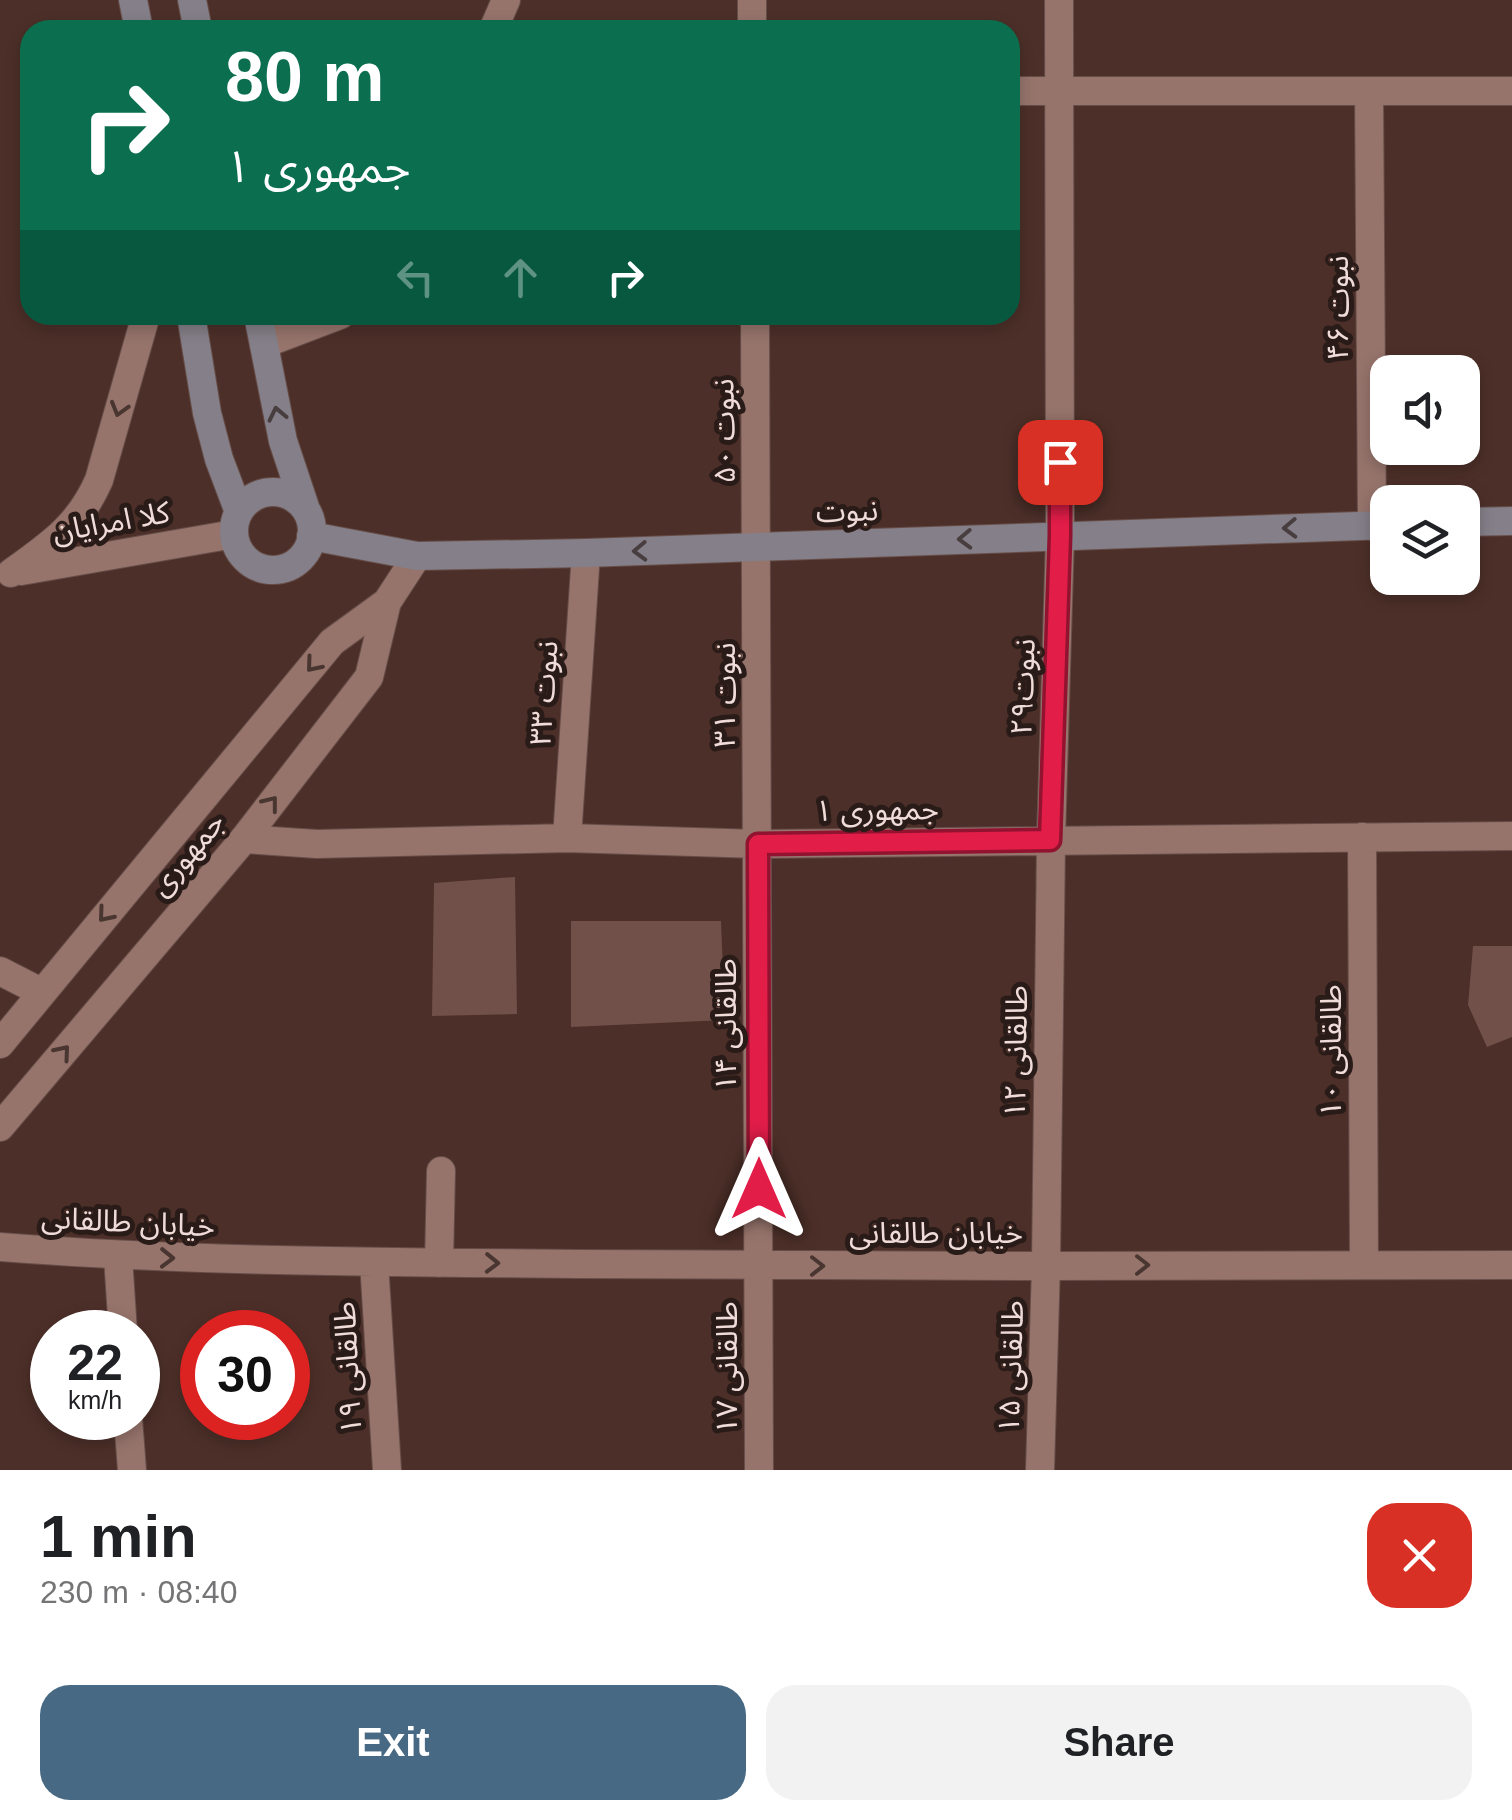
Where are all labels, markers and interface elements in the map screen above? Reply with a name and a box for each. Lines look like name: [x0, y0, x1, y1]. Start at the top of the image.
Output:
text: 80 m: [225, 38, 385, 116]
icon: right: [60, 60, 190, 190]
text: جمهوری ۱: [225, 141, 411, 192]
icon: left: [388, 250, 443, 305]
icon: ahead: [493, 250, 548, 305]
icon: right: [598, 250, 653, 305]
street label: نبوت ۴۶: [1321, 256, 1355, 360]
map controls: [1370, 355, 1480, 595]
button: sound: [1370, 355, 1480, 465]
street label: نبوت ۵۰: [706, 378, 742, 484]
one-way arrow: [110, 400, 131, 417]
one-way arrow: [268, 406, 289, 423]
pin: [1018, 420, 1103, 505]
icon: arrive: [1033, 435, 1088, 490]
button: layers: [1370, 485, 1480, 595]
street label: نبوت: [815, 493, 879, 529]
street label: کلا امرایان: [50, 495, 173, 549]
one-way arrow: [1282, 518, 1298, 539]
one-way arrow: [957, 529, 973, 550]
one-way arrow: [632, 540, 648, 561]
street label: نبوت۲۹: [1004, 638, 1042, 736]
street label: نبوت ۳۳: [523, 639, 565, 747]
street label: نبوت ۳۱: [708, 643, 742, 747]
one-way arrow: [307, 653, 325, 671]
street label: جمهوری ۱: [815, 792, 939, 828]
one-way arrow: [260, 796, 277, 814]
street label: جمهوری: [142, 805, 232, 903]
one-way arrow: [99, 903, 117, 921]
street label: طالقانی ۱۴: [709, 958, 743, 1092]
street label: طالقانی ۱۰: [1314, 984, 1348, 1118]
street label: طالقانی ۱۲: [998, 985, 1034, 1119]
one-way arrow: [51, 1045, 69, 1064]
position arrow: [707, 1137, 811, 1241]
street label: خیابان طالقانی: [40, 1200, 216, 1244]
street label: خیابان طالقانی: [849, 1216, 1023, 1250]
one-way arrow: [160, 1247, 176, 1268]
one-way arrow: [485, 1253, 501, 1274]
one-way arrow: [1136, 1254, 1151, 1276]
one-way arrow: [810, 1255, 826, 1277]
street label: طالقانی ۱۵: [992, 1300, 1030, 1434]
street label: طالقانی ۱۹: [328, 1301, 368, 1435]
street label: طالقانی ۱۷: [710, 1301, 744, 1435]
speed limit sign: 30: [180, 1310, 310, 1440]
text: 22: [67, 1335, 123, 1391]
text: km/h: [68, 1386, 122, 1414]
text: 1 min: [40, 1503, 197, 1570]
button: close: [1367, 1503, 1472, 1608]
text: 230 m · 08:40: [40, 1574, 237, 1610]
button: Exit: [40, 1685, 746, 1800]
button: Share: [766, 1685, 1472, 1800]

